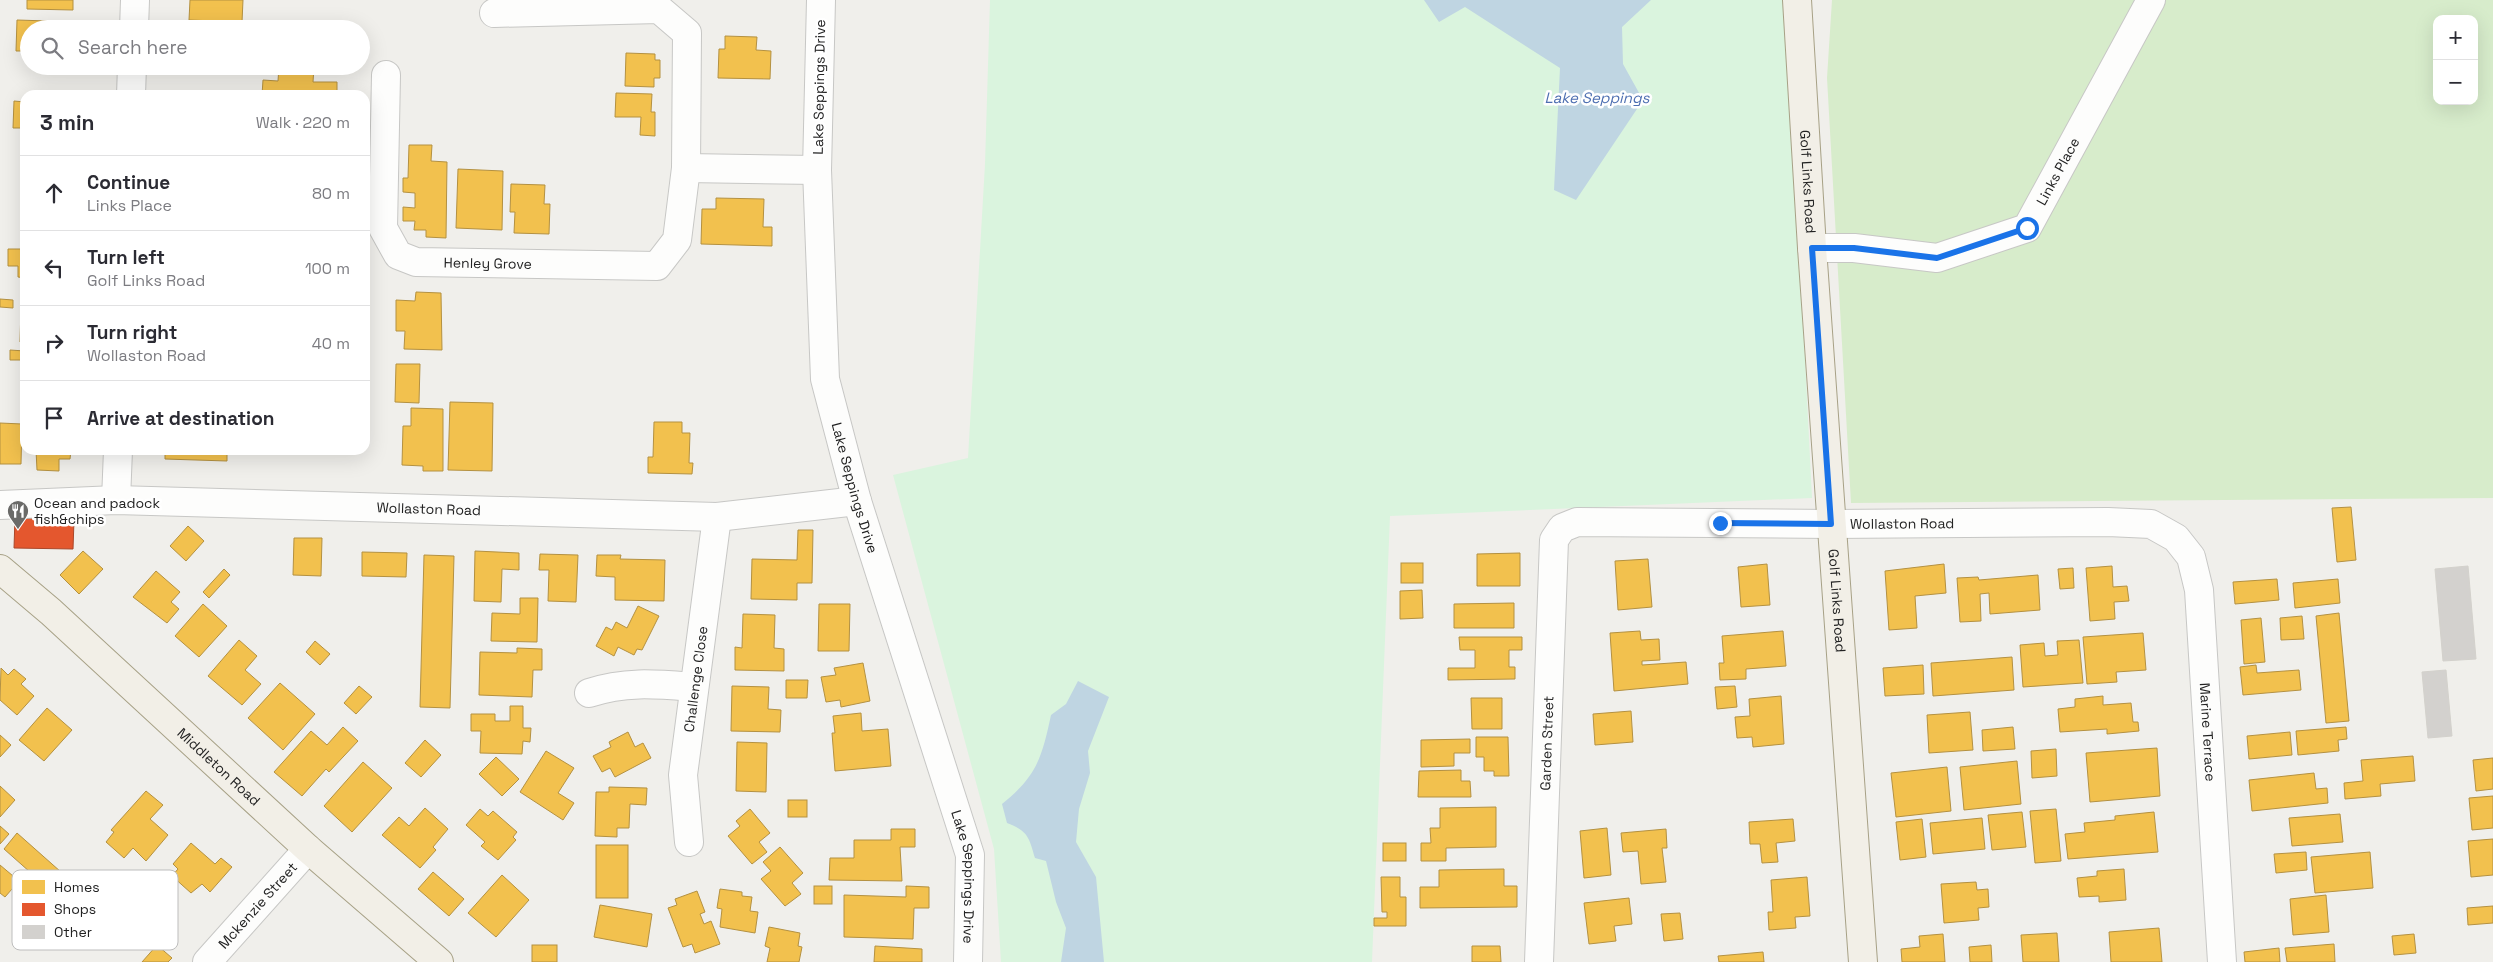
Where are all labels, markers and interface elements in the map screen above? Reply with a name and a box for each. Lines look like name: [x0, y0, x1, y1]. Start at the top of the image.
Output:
map controls: [2433, 15, 2478, 105]
button: +: [2433, 15, 2478, 60]
street label: Lake Seppings Drive: [809, 19, 829, 155]
search box: [20, 20, 370, 75]
icon: search: [38, 34, 66, 62]
text: Search here: [78, 35, 188, 60]
button: −: [2433, 60, 2478, 105]
water label: Lake Seppings: [1544, 88, 1651, 107]
text: 3 min: [40, 109, 95, 136]
text: Walk · 220 m: [256, 112, 350, 133]
street label: Golf Links Road: [1796, 129, 1820, 234]
street label: Links Place: [2032, 134, 2084, 208]
text: Continue: [87, 170, 170, 195]
icon: ahead: [40, 179, 68, 207]
text: 80 m: [312, 183, 350, 204]
text: Links Place: [87, 195, 172, 216]
route start: [2016, 217, 2039, 240]
text: Turn left: [87, 245, 165, 270]
street label: Henley Grove: [444, 253, 532, 273]
icon: left: [40, 254, 68, 282]
text: 100 m: [305, 258, 350, 279]
text: Golf Links Road: [87, 270, 205, 291]
text: Turn right: [87, 320, 177, 345]
icon: right: [40, 329, 68, 357]
text: 40 m: [312, 333, 350, 354]
text: Wollaston Road: [87, 345, 206, 366]
icon: arrive: [40, 404, 68, 432]
text: Arrive at destination: [87, 406, 275, 431]
street label: Lake Seppings Drive: [828, 420, 882, 556]
place label: Ocean and padock fish&chips: [34, 494, 160, 528]
street label: Wollaston Road: [376, 498, 481, 519]
restaurant icon: Ocean and padock fish&chips: [6, 499, 30, 530]
route end: [1709, 512, 1732, 535]
street label: Wollaston Road: [1850, 514, 1954, 533]
street label: Golf Links Road: [1825, 548, 1850, 653]
street label: Challenge Close: [680, 625, 712, 733]
street label: Marine Terrace: [2196, 682, 2220, 782]
street label: Garden Street: [1536, 695, 1557, 791]
street label: Middleton Road: [174, 724, 264, 809]
street label: Lake Seppings Drive: [947, 808, 979, 944]
street label: Mckenzie Street: [214, 858, 301, 952]
legend: [12, 870, 178, 950]
text: Homes: [54, 878, 100, 896]
text: Shops: [54, 900, 96, 918]
text: Other: [54, 923, 92, 941]

